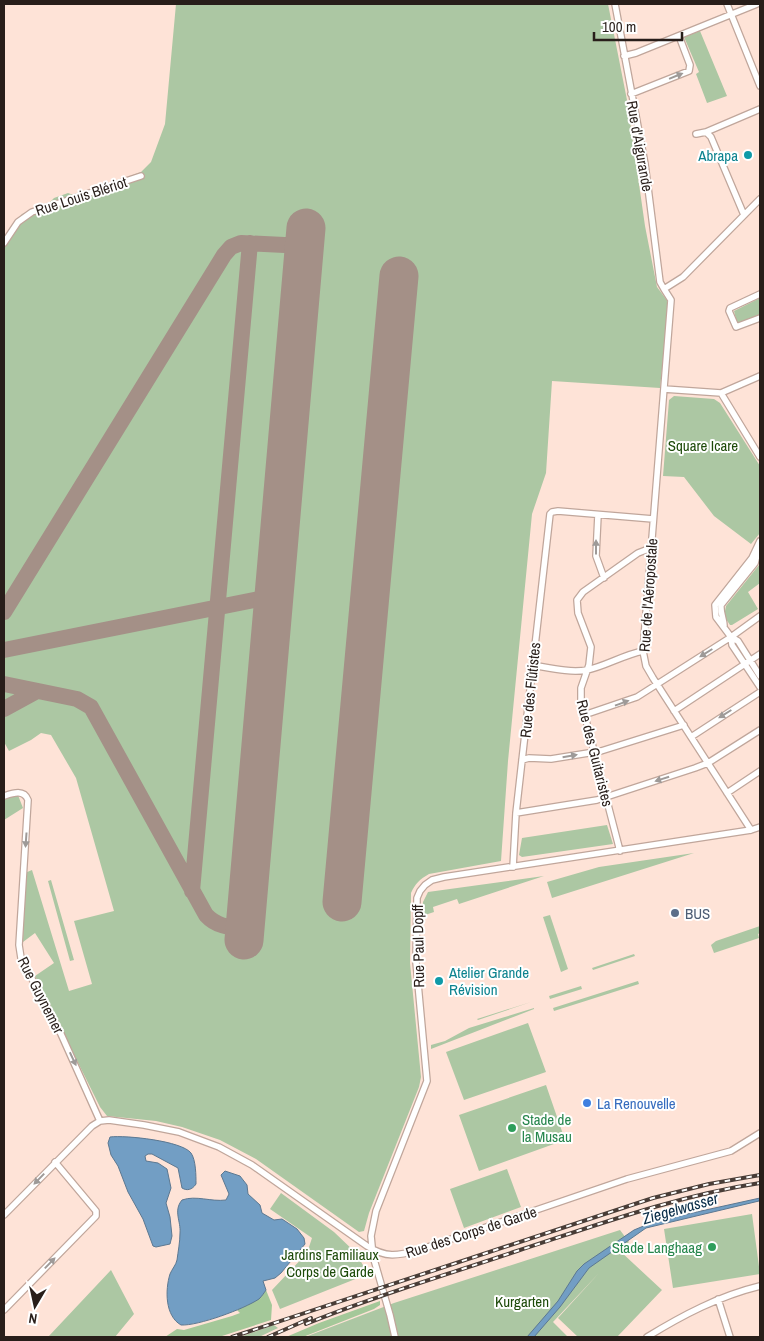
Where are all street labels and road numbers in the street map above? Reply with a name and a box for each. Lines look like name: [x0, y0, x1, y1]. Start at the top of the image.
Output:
street label: Rue d'Aigurande: [622, 99, 658, 193]
street label: Rue Louis Blériot: [33, 171, 130, 221]
street label: Rue de l'Aéropostale: [634, 537, 662, 653]
street label: Rue des Flûtistes: [515, 641, 545, 739]
street label: Rue des Guitaristes: [572, 697, 618, 809]
street label: Rue Paul Dopff: [407, 904, 429, 988]
street label: Rue Guynemer: [13, 953, 69, 1037]
street label: Rue des Corps de Garde: [403, 1201, 539, 1263]

